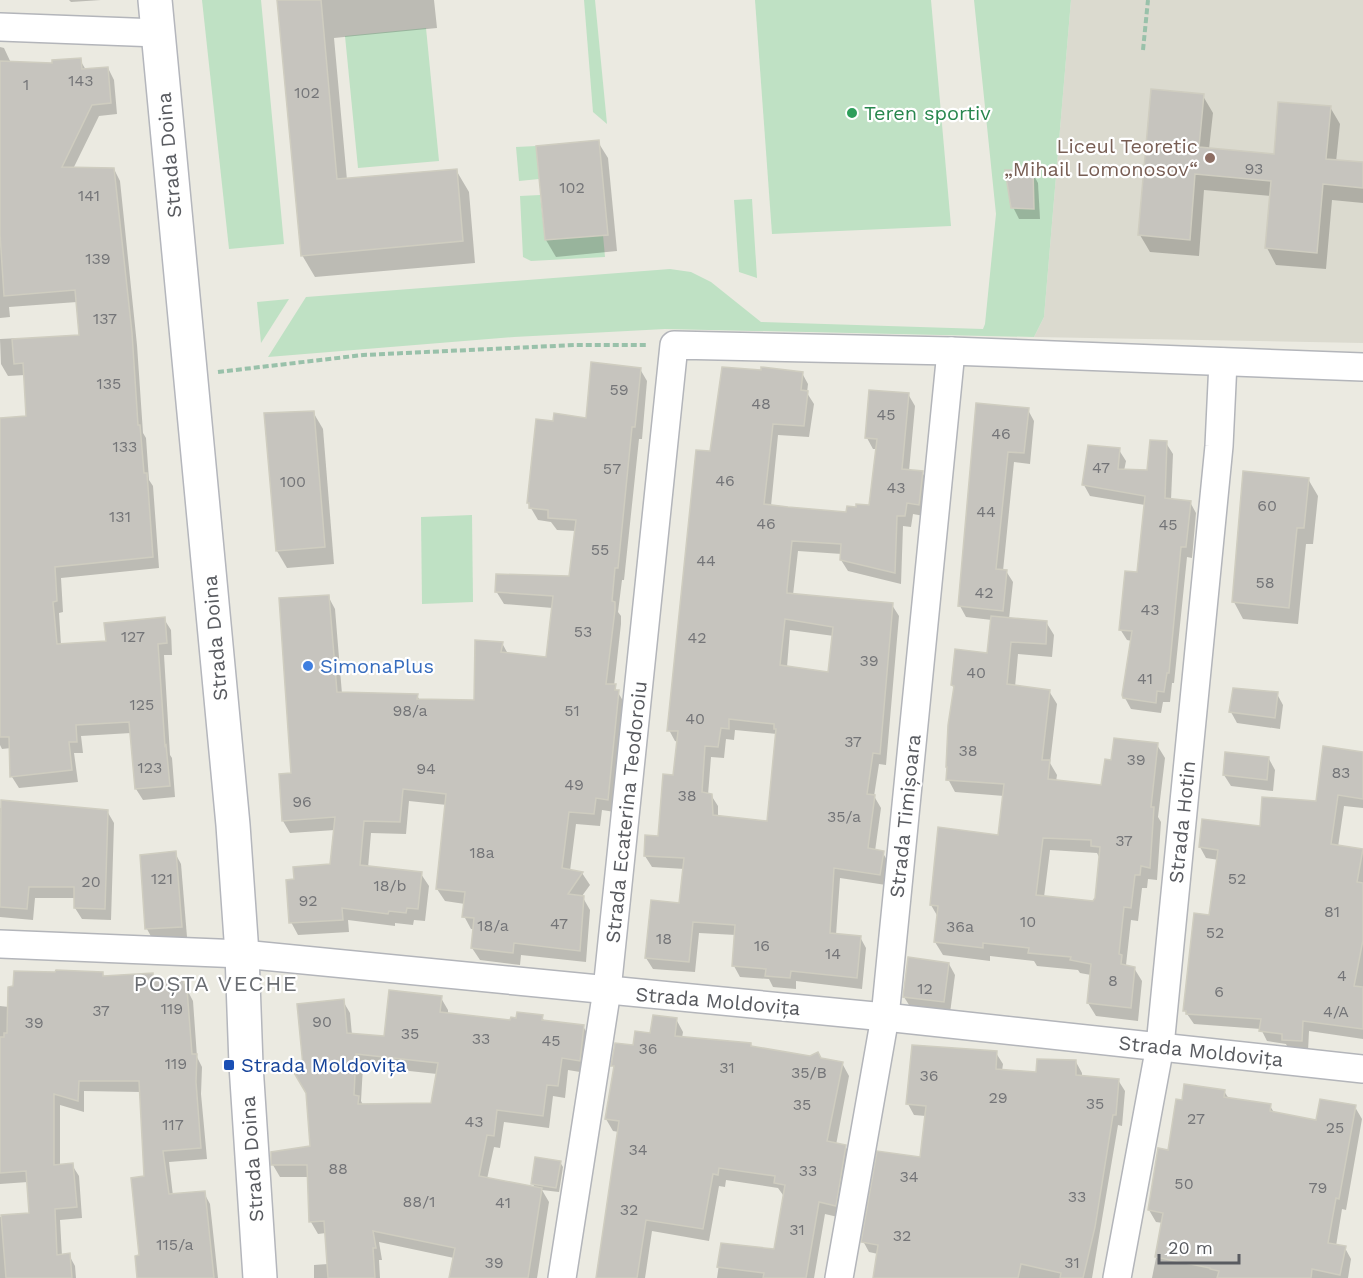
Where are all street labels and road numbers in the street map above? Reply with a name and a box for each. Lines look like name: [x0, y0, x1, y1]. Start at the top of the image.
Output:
street label: Strada Doina: [152, 91, 186, 219]
street label: Strada Doina: [198, 574, 232, 702]
street label: Strada Ecaterina Teodoroiu: [600, 680, 652, 944]
street label: Strada Timișoara: [884, 733, 926, 899]
street label: Strada Hotin: [1164, 760, 1200, 884]
street label: Strada Moldovița: [634, 982, 802, 1020]
street label: Strada Moldovița: [1117, 1030, 1285, 1072]
street label: Strada Doina: [236, 1095, 268, 1223]

